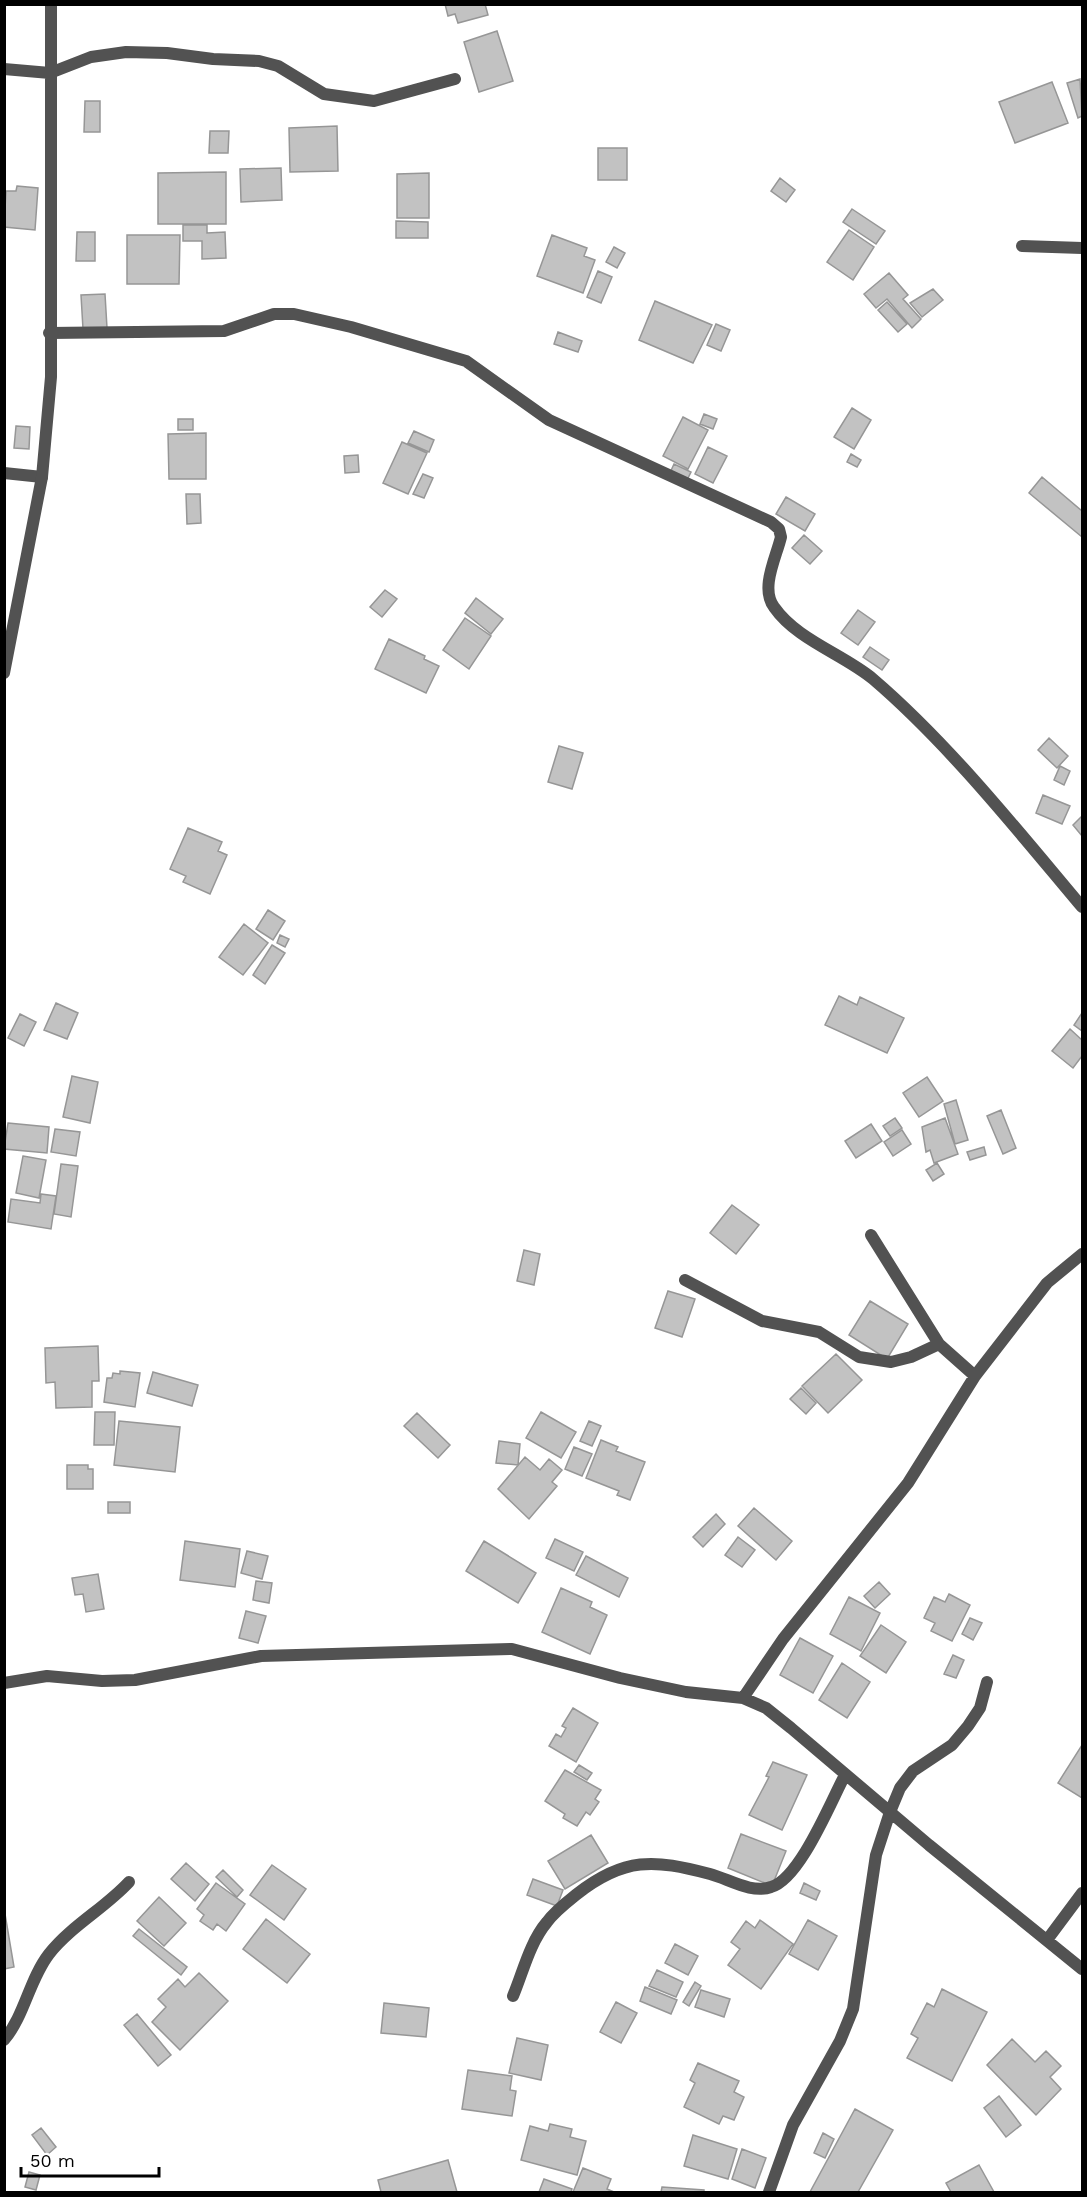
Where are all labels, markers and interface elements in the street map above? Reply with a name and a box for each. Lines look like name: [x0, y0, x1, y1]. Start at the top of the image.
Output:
scale bar: [21, 2140, 159, 2178]
text: 50 m: [30, 2150, 75, 2171]

